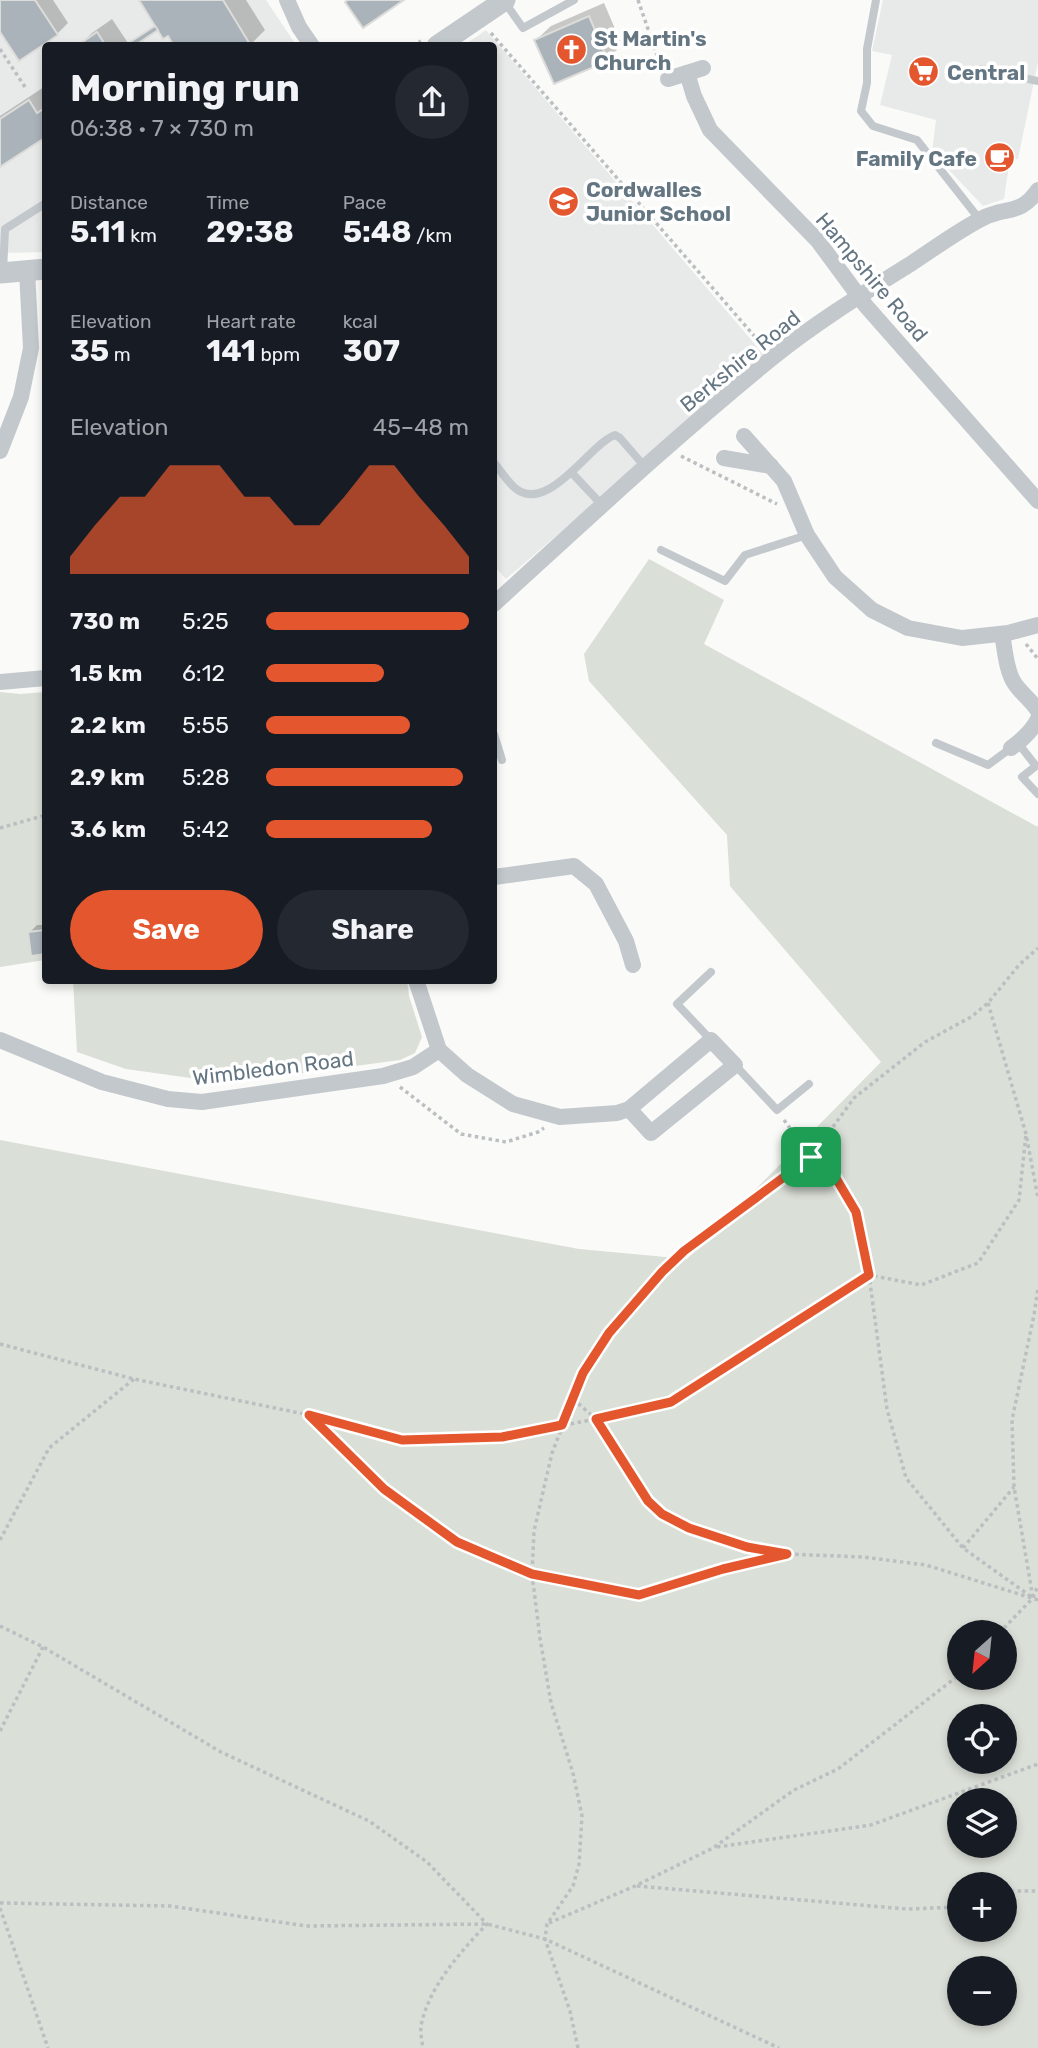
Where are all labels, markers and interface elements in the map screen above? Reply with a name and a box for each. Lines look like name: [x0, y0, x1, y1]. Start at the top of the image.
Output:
place label: St Martin's Church: [594, 26, 707, 75]
church icon: St Martin's Church: [554, 33, 588, 67]
supermarket icon: Central: [907, 55, 941, 89]
place label: Central: [947, 60, 1025, 85]
text: Morning run: [70, 65, 300, 111]
button: share: [395, 65, 469, 139]
text: 06:38 · 7 × 730 m: [70, 114, 254, 142]
cafe icon: Family Cafe: [983, 141, 1017, 175]
place label: Family Cafe: [856, 146, 977, 171]
place label: Cordwalles Junior School: [586, 177, 731, 226]
school or university icon: Cordwalles Junior School: [546, 184, 580, 218]
text: Distance: [70, 191, 148, 214]
text: Time: [206, 191, 249, 214]
text: Pace: [343, 191, 386, 214]
street label: Hampshire Road: [811, 207, 933, 347]
text: 5.11: [70, 214, 126, 250]
text: 29:38: [206, 214, 294, 250]
text: 5:48: [343, 214, 412, 250]
text: km: [126, 224, 157, 247]
text: /km: [412, 224, 452, 247]
street label: Berkshire Road: [675, 305, 805, 417]
text: Elevation: [70, 310, 151, 333]
text: Heart rate: [206, 310, 296, 333]
text: kcal: [343, 310, 378, 333]
text: 35: [70, 333, 109, 369]
text: 141: [206, 333, 256, 369]
text: 307: [343, 333, 400, 369]
text: m: [109, 343, 131, 366]
text: bpm: [256, 343, 300, 366]
text: Elevation: [70, 413, 169, 441]
text: 45–48 m: [373, 413, 469, 441]
text: 730 m: [70, 607, 140, 635]
text: 5:25: [182, 607, 229, 635]
text: 1.5 km: [70, 659, 142, 687]
text: 6:12: [182, 659, 225, 687]
text: 2.2 km: [70, 711, 146, 739]
text: 5:55: [182, 711, 229, 739]
text: 2.9 km: [70, 763, 145, 791]
text: 5:28: [182, 763, 230, 791]
text: 3.6 km: [70, 815, 146, 843]
text: 5:42: [182, 815, 229, 843]
button: Save: [70, 890, 263, 970]
button: Share: [277, 890, 469, 970]
street label: Wimbledon Road: [191, 1046, 355, 1090]
pin: [781, 1127, 841, 1187]
icon: arrive: [792, 1138, 830, 1176]
north arrow: [947, 1620, 1017, 1690]
map controls: [947, 1620, 1017, 2026]
button: locate: [947, 1704, 1017, 1774]
button: layers: [947, 1788, 1017, 1858]
button: +: [947, 1872, 1017, 1942]
button: −: [947, 1956, 1017, 2026]

